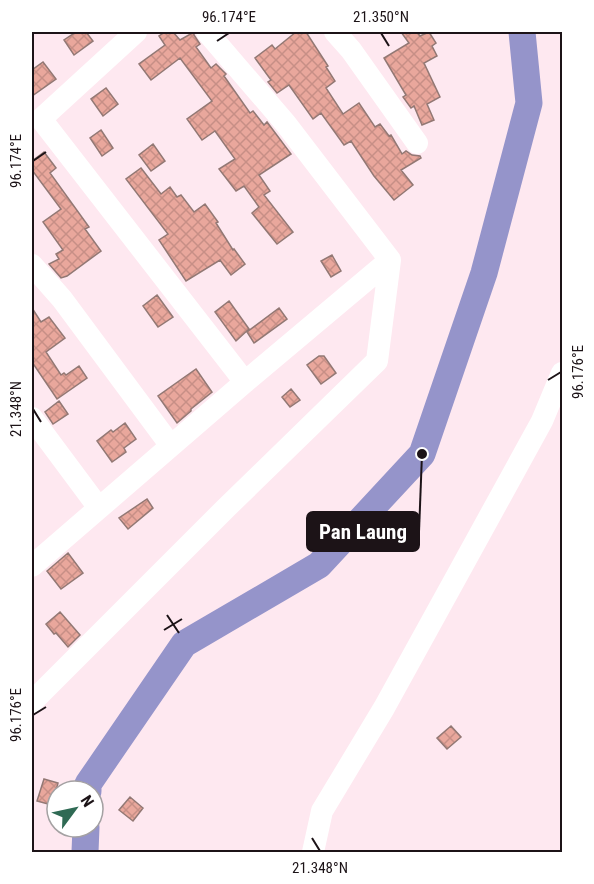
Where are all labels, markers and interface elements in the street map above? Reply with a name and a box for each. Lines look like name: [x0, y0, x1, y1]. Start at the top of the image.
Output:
text: 96.174°E: [202, 8, 256, 26]
text: 21.350°N: [353, 8, 409, 26]
text: 96.174°E: [7, 134, 25, 188]
text: 96.176°E: [569, 345, 587, 399]
text: 21.348°N: [7, 381, 25, 437]
callout: Pan Laung: [307, 512, 419, 551]
text: Pan Laung: [319, 520, 407, 544]
text: 96.176°E: [7, 688, 25, 742]
north arrow: [45, 779, 105, 839]
text: N: [77, 792, 98, 810]
text: 21.348°N: [292, 859, 348, 877]

